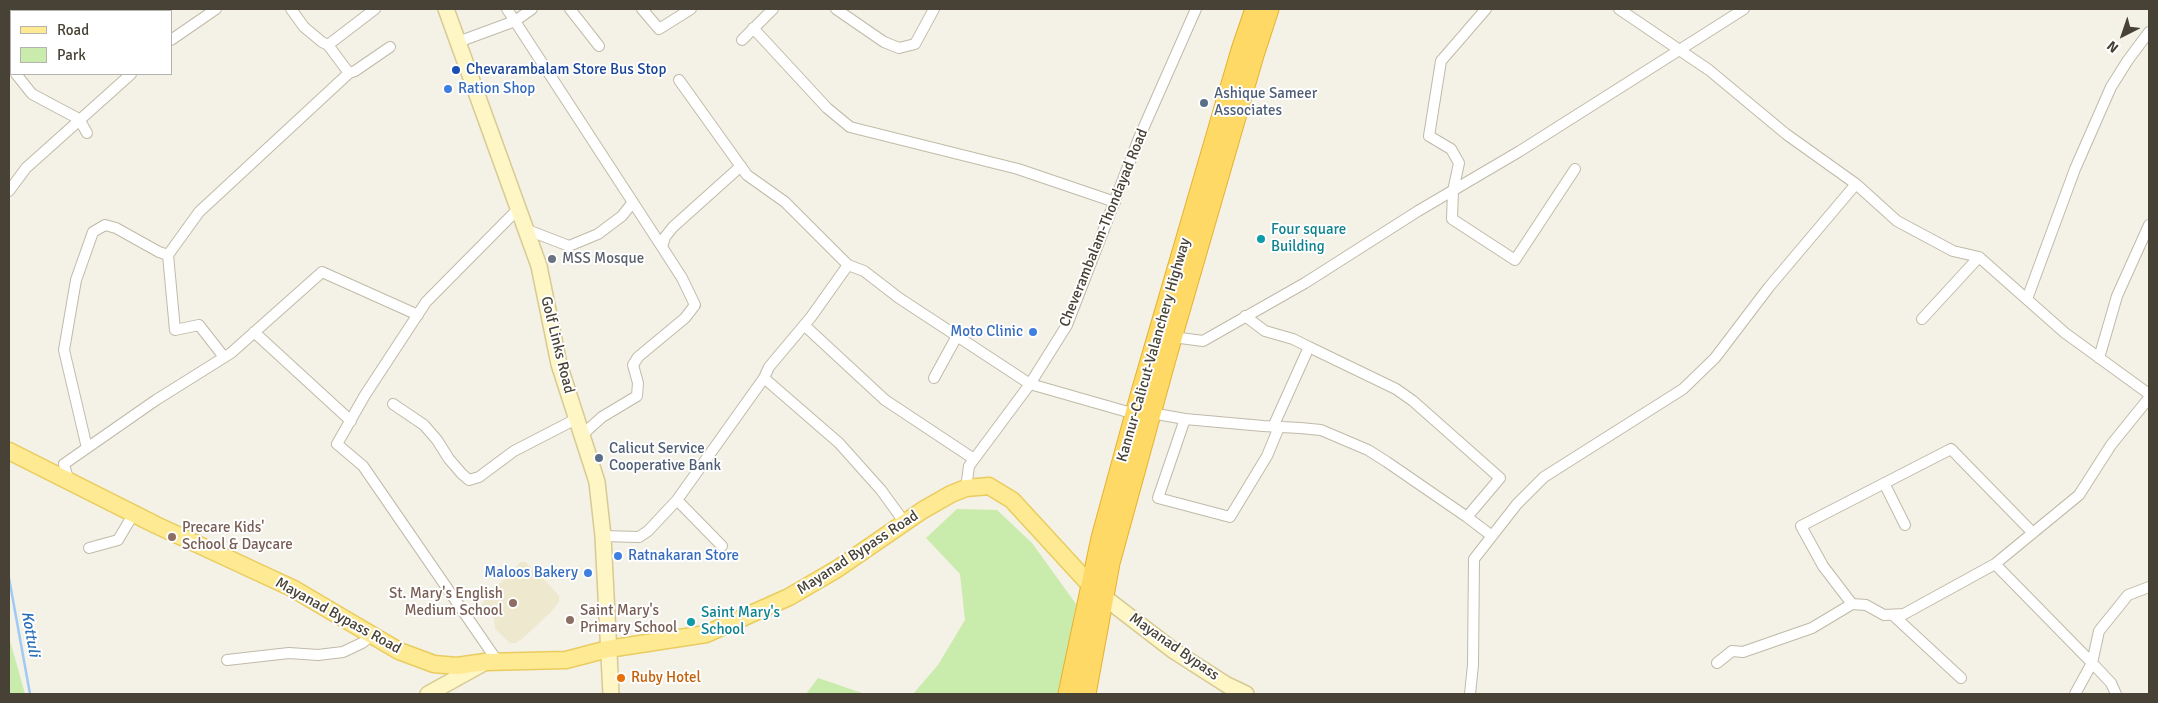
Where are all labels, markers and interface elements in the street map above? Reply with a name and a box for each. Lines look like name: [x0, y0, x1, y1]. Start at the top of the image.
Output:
legend: [10, 10, 172, 75]
north arrow: [2098, 10, 2148, 60]
text: Road: [57, 21, 89, 39]
text: N: [2104, 37, 2122, 56]
text: Park: [57, 46, 86, 64]
place label: Chevarambalam Store Bus Stop: [466, 61, 666, 79]
marker: Chevarambalam Store Bus Stop: [450, 64, 462, 76]
place label: Ration Shop: [458, 80, 535, 98]
marker: Ration Shop: [442, 83, 454, 95]
place label: Ashique Sameer Associates: [1214, 85, 1317, 120]
marker: Ashique Sameer Associates: [1198, 97, 1210, 109]
street label: Cheverambalam-Thondayad Road: [1056, 126, 1152, 330]
place label: Four square Building: [1271, 221, 1346, 256]
marker: Four square Building: [1255, 233, 1267, 245]
street label: Kannur-Calicut-Valanchery Highway: [1113, 236, 1195, 464]
place label: MSS Mosque: [562, 250, 644, 268]
marker: MSS Mosque: [546, 253, 558, 265]
street label: Golf Links Road: [536, 295, 578, 395]
place label: Moto Clinic: [950, 323, 1023, 341]
marker: Moto Clinic: [1027, 326, 1039, 338]
place label: Calicut Service Cooperative Bank: [609, 440, 721, 475]
marker: Calicut Service Cooperative Bank: [593, 452, 605, 464]
street label: Mayanad Bypass Road: [794, 507, 922, 599]
place label: Precare Kids' School & Daycare: [182, 519, 293, 554]
marker: Precare Kids' School & Daycare: [166, 531, 178, 543]
place label: Ratnakaran Store: [628, 547, 739, 565]
marker: Ratnakaran Store: [612, 550, 624, 562]
place label: Maloos Bakery: [484, 564, 578, 582]
marker: Maloos Bakery: [582, 567, 594, 579]
street label: Mayanad Bypass Road: [272, 574, 404, 658]
place label: St. Mary's English Medium School: [389, 585, 503, 620]
marker: St. Mary's English Medium School: [507, 597, 519, 609]
place label: Saint Mary's Primary School: [580, 602, 677, 637]
place label: Saint Mary's School: [701, 604, 780, 639]
street label: Mayanad Bypass: [1126, 609, 1222, 685]
water label: Kottuli: [17, 610, 43, 658]
marker: Saint Mary's Primary School: [564, 614, 576, 626]
marker: Saint Mary's School: [685, 616, 697, 628]
place label: Ruby Hotel: [631, 669, 701, 687]
marker: Ruby Hotel: [615, 672, 627, 684]

